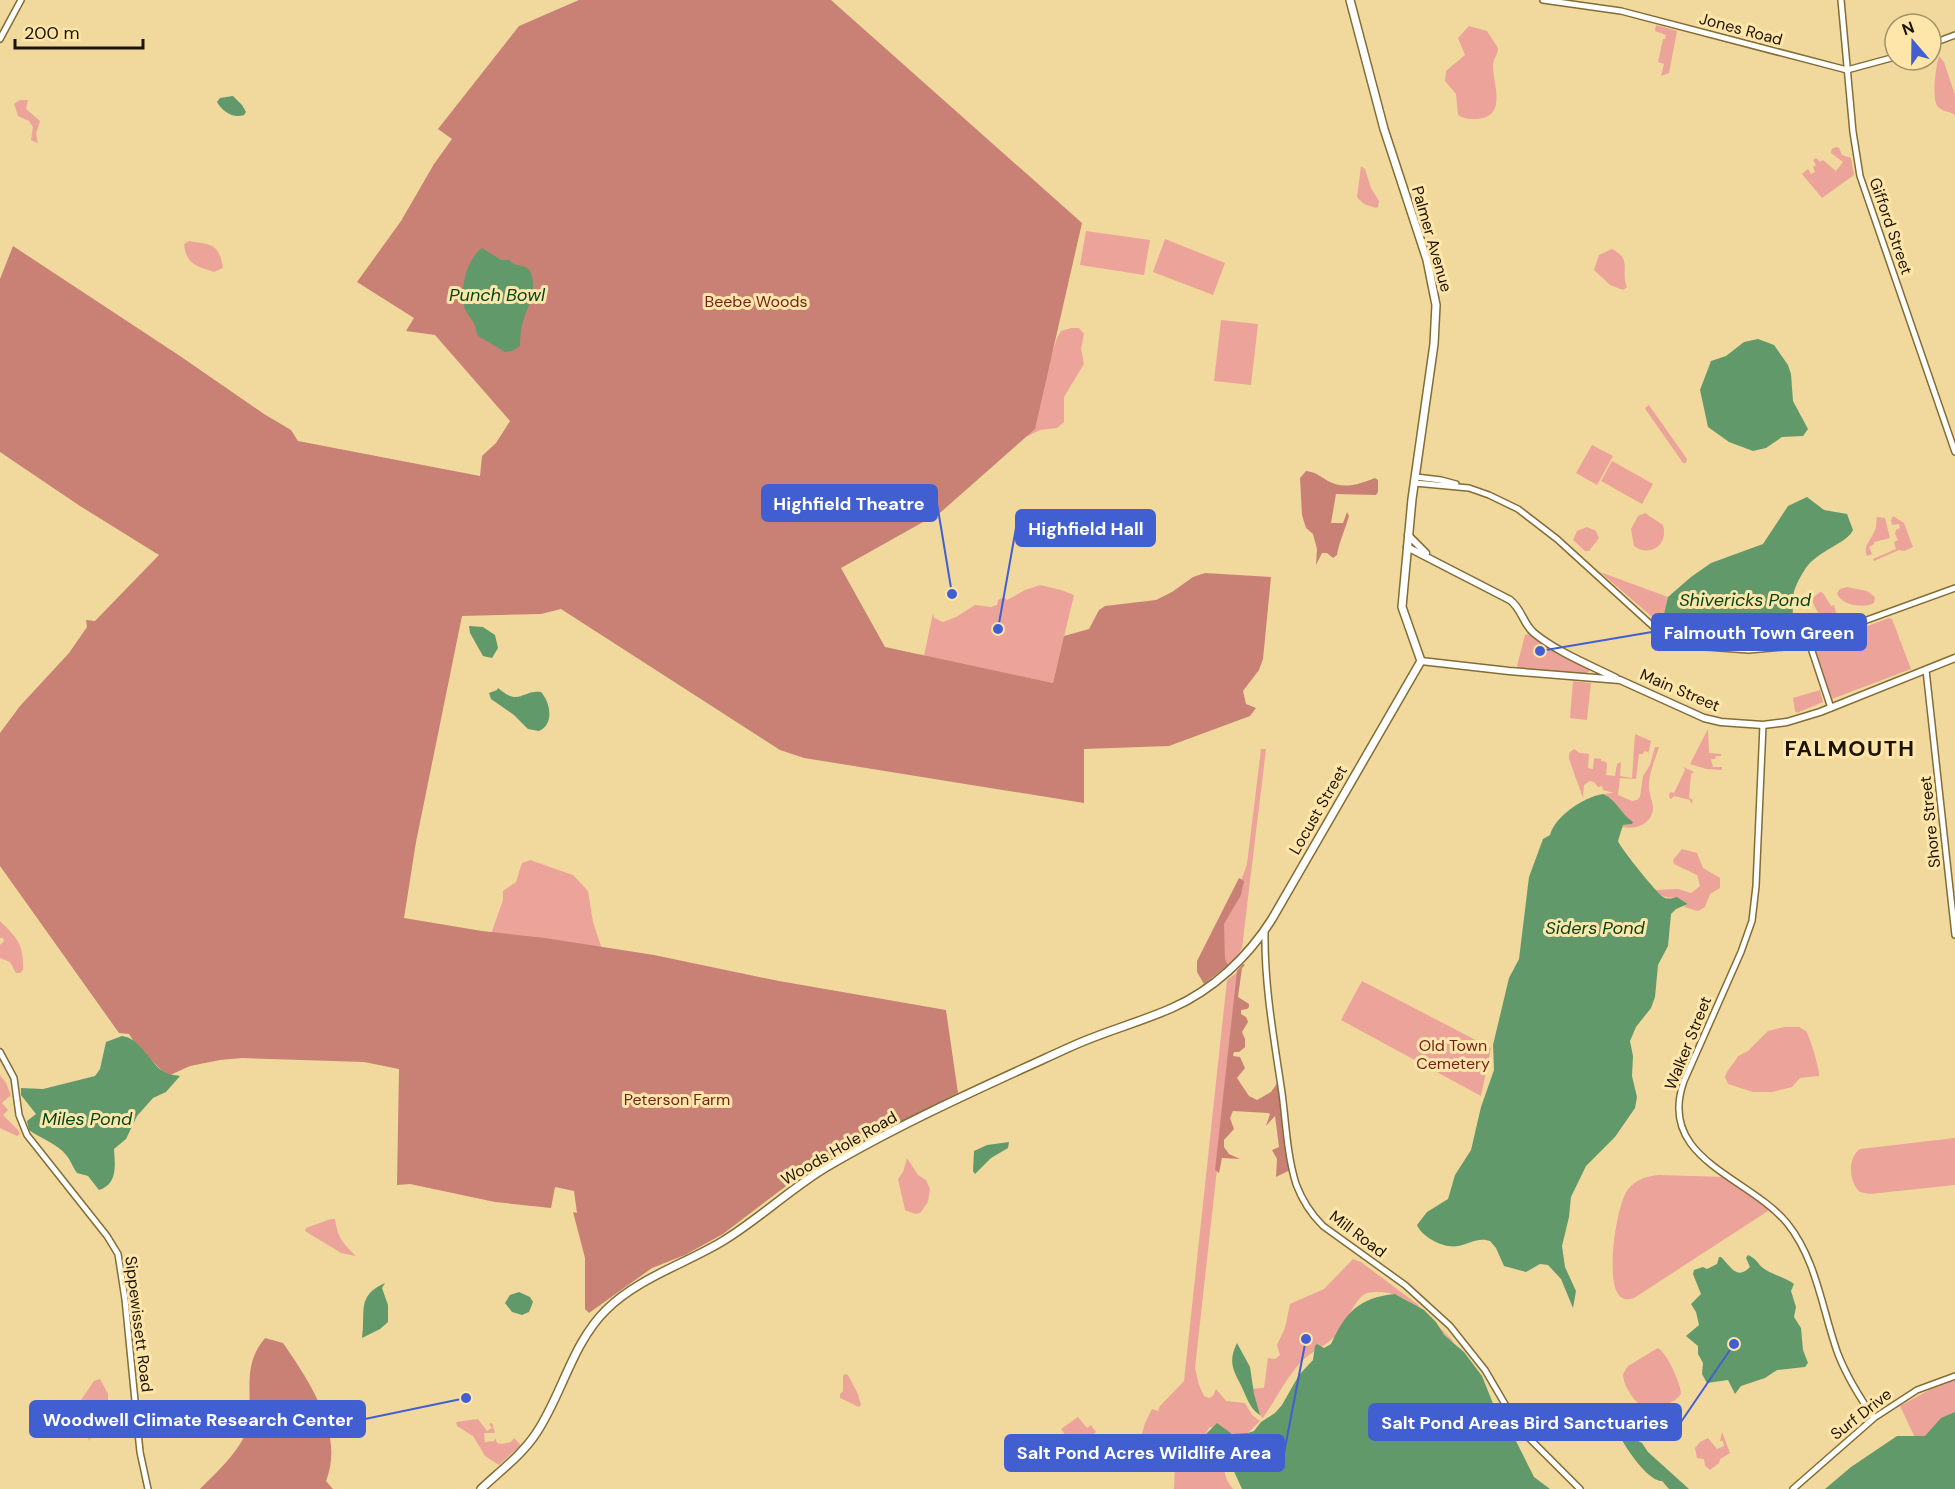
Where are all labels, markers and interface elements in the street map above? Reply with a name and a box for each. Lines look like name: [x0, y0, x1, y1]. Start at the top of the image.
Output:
street label: Jones Road: [1697, 8, 1785, 50]
scale bar: [15, 12, 142, 50]
north arrow: [1883, 12, 1943, 72]
text: N: [1899, 17, 1917, 40]
text: 200 m: [24, 21, 80, 45]
street label: Gifford Street: [1865, 175, 1917, 277]
street label: Palmer Avenue: [1407, 184, 1457, 294]
water label: Punch Bowl: [449, 283, 546, 307]
park label: Beebe Woods: [705, 291, 807, 312]
callout: Highfield Theatre: [762, 485, 937, 521]
text: Highfield Theatre: [773, 492, 925, 516]
callout: Highfield Hall: [1016, 510, 1155, 546]
text: Highfield Hall: [1028, 517, 1144, 541]
water label: Shivericks Pond: [1679, 588, 1812, 612]
callout: Falmouth Town Green: [1652, 614, 1866, 650]
text: Falmouth Town Green: [1664, 621, 1854, 645]
street label: Main Street: [1637, 664, 1723, 716]
district label: FALMOUTH: [1784, 734, 1916, 763]
street label: Locust Street: [1284, 762, 1352, 858]
street label: Shore Street: [1915, 775, 1945, 869]
water label: Siders Pond: [1545, 916, 1646, 940]
street label: Walker Street: [1660, 993, 1716, 1093]
park label: Old Town Cemetery: [1416, 1035, 1490, 1074]
park label: Peterson Farm: [624, 1089, 730, 1110]
street label: Woods Hole Road: [777, 1106, 901, 1190]
water label: Miles Pond: [42, 1107, 133, 1131]
street label: Mill Road: [1325, 1206, 1391, 1262]
street label: Sippewissett Road: [120, 1255, 158, 1393]
street label: Surf Drive: [1826, 1384, 1896, 1444]
callout: Woodwell Climate Research Center: [30, 1401, 365, 1437]
callout: Salt Pond Areas Bird Sanctuaries: [1369, 1404, 1681, 1440]
text: Woodwell Climate Research Center: [43, 1408, 353, 1432]
text: Salt Pond Areas Bird Sanctuaries: [1381, 1411, 1669, 1435]
callout: Salt Pond Acres Wildlife Area: [1005, 1435, 1284, 1471]
text: Salt Pond Acres Wildlife Area: [1017, 1441, 1271, 1465]

